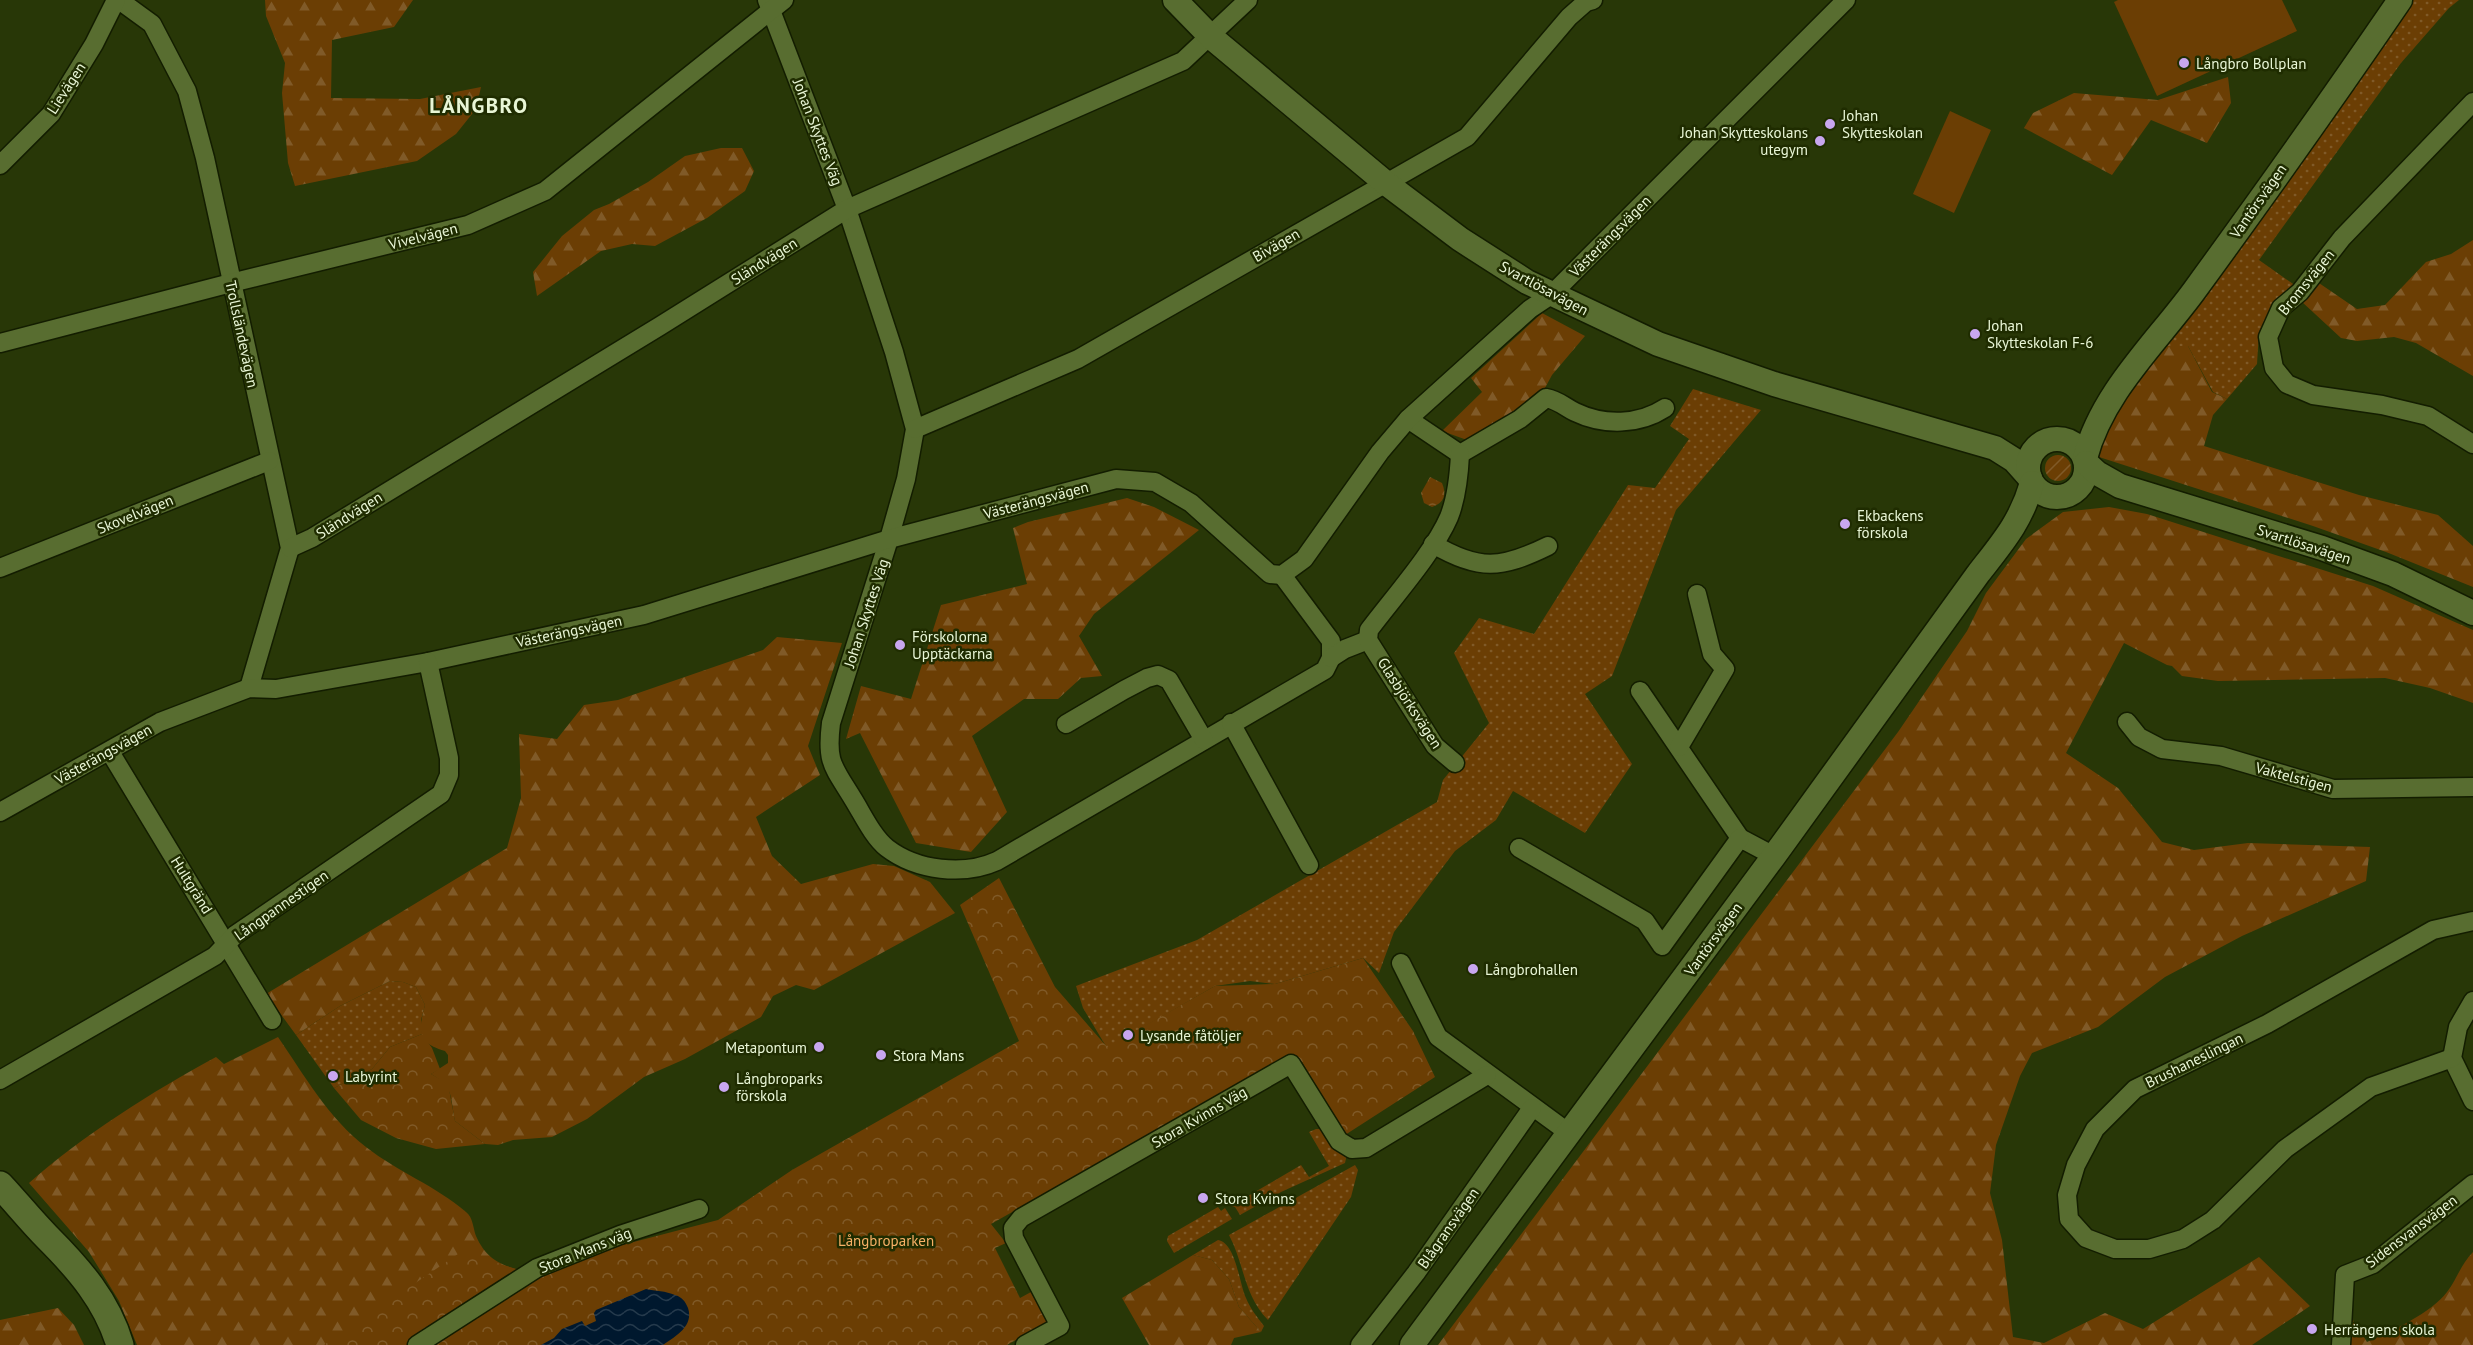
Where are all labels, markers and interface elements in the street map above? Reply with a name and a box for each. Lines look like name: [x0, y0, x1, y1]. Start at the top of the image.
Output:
place label: Långbro Bollplan: [2196, 54, 2306, 73]
marker: Långbro Bollplan: [2177, 56, 2191, 70]
street label: Lievägen: [42, 59, 90, 117]
street label: Johan Skyttes Väg: [789, 75, 847, 188]
district label: LÅNGBRO: [429, 92, 529, 119]
place label: Johan Skytteskolan: [1841, 106, 1923, 142]
marker: Johan Skytteskolan: [1823, 117, 1837, 131]
place label: Johan Skytteskolans utegym: [1679, 123, 1808, 159]
marker: Johan Skytteskolans utegym: [1813, 134, 1827, 148]
street label: Vantörsvägen: [2225, 160, 2291, 243]
street label: Västerängsvägen: [1564, 191, 1655, 282]
street label: Vivelvägen: [386, 218, 459, 254]
street label: Bivägen: [1249, 224, 1303, 266]
street label: Sländvägen: [727, 233, 801, 289]
street label: Bromsvägen: [2274, 245, 2338, 319]
street label: Svartlösavägen: [1496, 257, 1592, 319]
street label: Trollsländevägen: [221, 279, 263, 389]
place label: Johan Skytteskolan F-6: [1986, 316, 2093, 352]
marker: Johan Skytteskolan F-6: [1968, 327, 1982, 341]
street label: Västerängsvägen: [981, 477, 1091, 523]
street label: Sländvägen: [312, 487, 386, 543]
street label: Skovelvägen: [94, 490, 176, 538]
place label: Ekbackens förskola: [1857, 506, 1924, 542]
marker: Ekbackens förskola: [1838, 517, 1852, 531]
street label: Svartlösavägen: [2254, 520, 2354, 568]
street label: Johan Skyttes Väg: [839, 556, 893, 671]
street label: Västerängsvägen: [513, 611, 624, 652]
place label: Förskolorna Upptäckarna: [912, 627, 993, 663]
marker: Förskolorna Upptäckarna: [893, 638, 907, 652]
street label: Glasbjörksvägen: [1374, 654, 1446, 752]
street label: Västerängsvägen: [50, 720, 155, 789]
street label: Vaktelstigen: [2253, 757, 2334, 796]
street label: Hultgränd: [167, 853, 217, 917]
street label: Långpannestigen: [230, 866, 332, 944]
street label: Vantörsvägen: [1679, 898, 1746, 980]
place label: Långbrohallen: [1485, 960, 1578, 979]
marker: Långbrohallen: [1466, 962, 1480, 976]
place label: Lysande fåtöljer: [1140, 1026, 1241, 1045]
marker: Lysande fåtöljer: [1121, 1028, 1135, 1042]
street label: Brushaneslingan: [2142, 1028, 2246, 1092]
place label: Metapontum: [725, 1038, 807, 1057]
marker: Metapontum: [812, 1040, 826, 1054]
place label: Stora Mans: [893, 1046, 964, 1065]
marker: Stora Mans: [874, 1048, 888, 1062]
place label: Labyrint: [345, 1067, 397, 1086]
marker: Labyrint: [326, 1069, 340, 1083]
place label: Långbroparks förskola: [736, 1069, 823, 1105]
marker: Långbroparks förskola: [717, 1080, 731, 1094]
street label: Stora Kvinns Väg: [1148, 1082, 1250, 1152]
street label: Blågransvägen: [1413, 1184, 1483, 1272]
place label: Stora Kvinns: [1215, 1189, 1295, 1208]
street label: Sidensvansvägen: [2361, 1190, 2461, 1272]
marker: Stora Kvinns: [1196, 1191, 1210, 1205]
street label: Stora Mans väg: [536, 1223, 634, 1277]
park label: Långbroparken: [838, 1231, 934, 1250]
place label: Herrängens skola: [2324, 1320, 2435, 1339]
marker: Herrängens skola: [2305, 1322, 2319, 1336]

